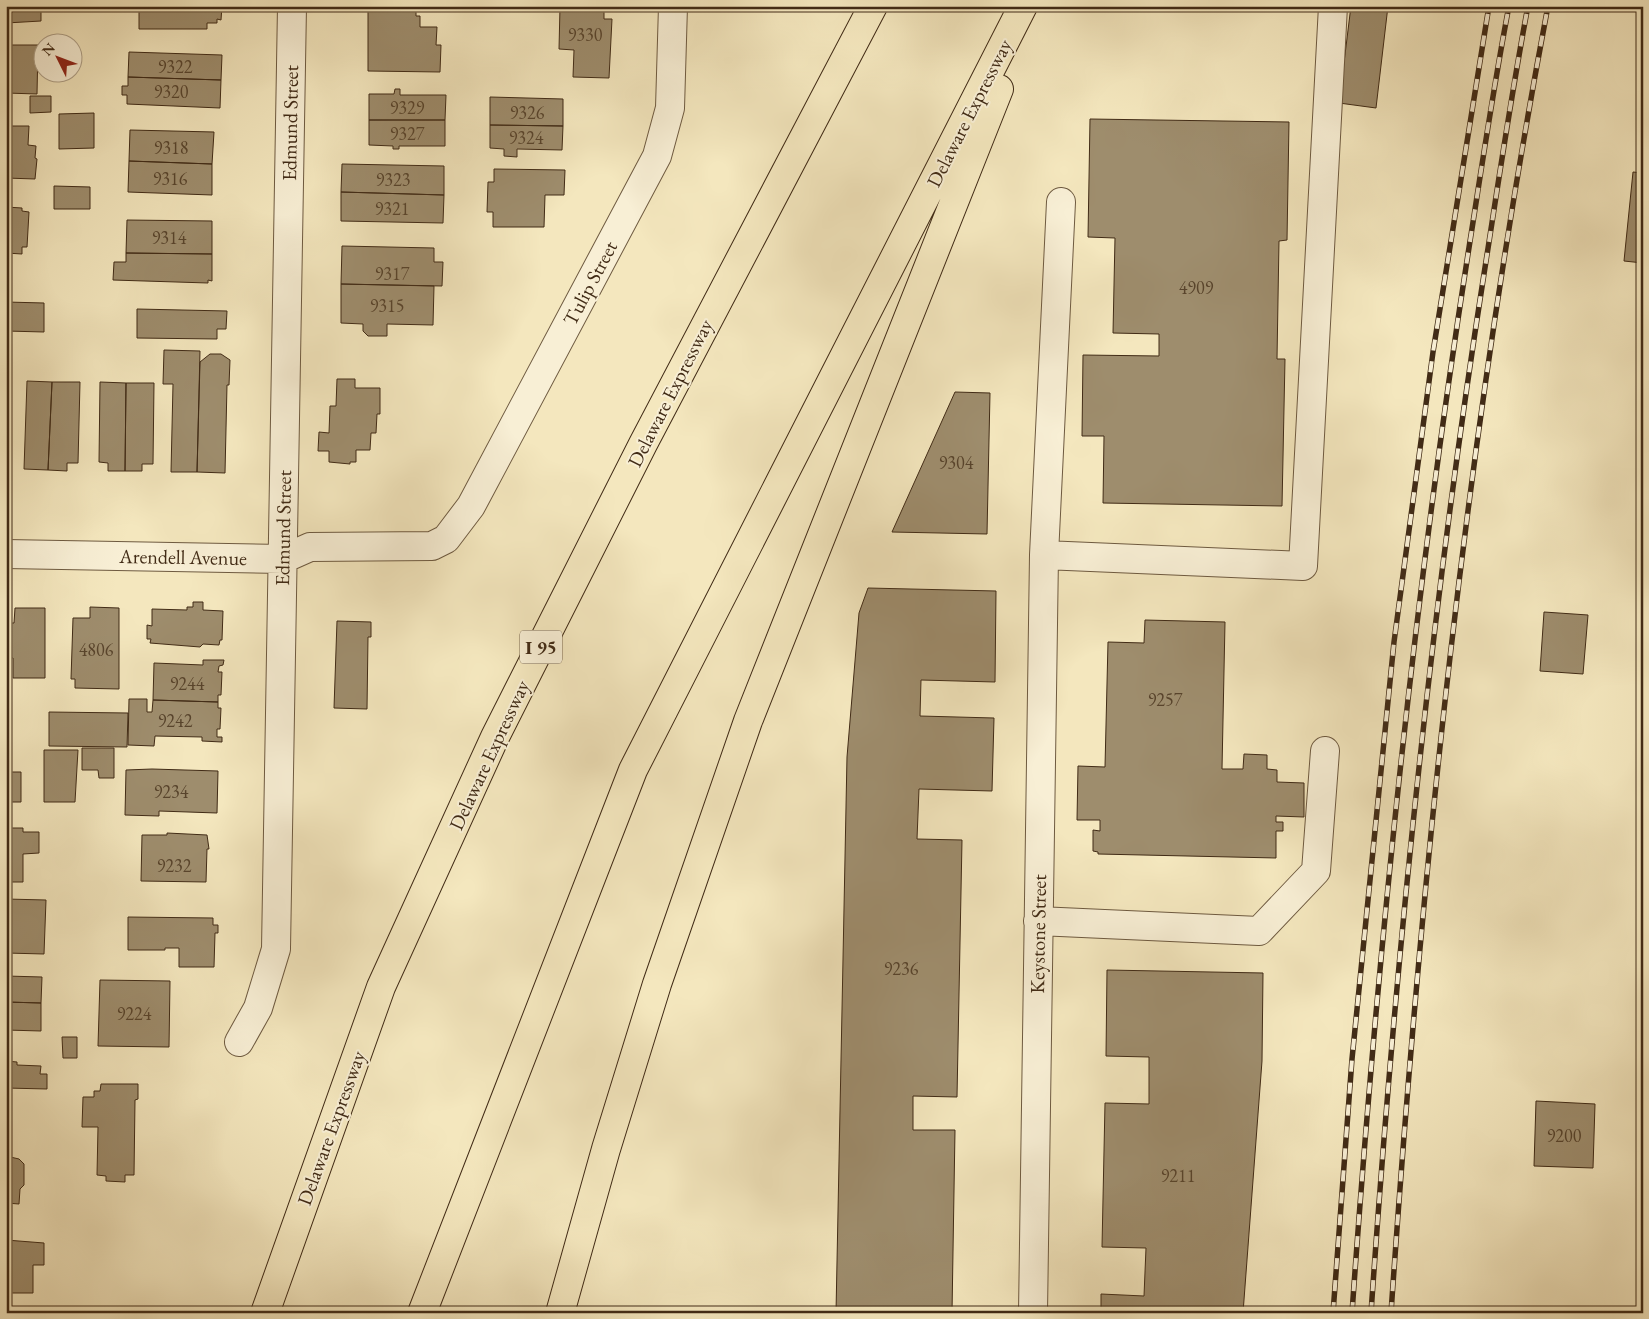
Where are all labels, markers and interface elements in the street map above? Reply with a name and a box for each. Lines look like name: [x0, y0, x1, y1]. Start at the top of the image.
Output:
house number: 9330: [568, 23, 603, 46]
north arrow: [32, 32, 82, 82]
street label: Delaware Expressway: [920, 34, 1018, 191]
text: N: [38, 39, 59, 60]
house number: 9322: [158, 55, 193, 78]
street label: Edmund Street: [276, 64, 304, 181]
house number: 9320: [154, 80, 189, 103]
house number: 9329: [390, 96, 425, 119]
house number: 9326: [510, 101, 545, 124]
house number: 9327: [390, 122, 425, 145]
house number: 9324: [509, 126, 544, 149]
house number: 9318: [154, 136, 188, 159]
house number: 9316: [153, 167, 188, 190]
house number: 9323: [376, 168, 410, 191]
house number: 9321: [375, 197, 409, 220]
house number: 9314: [152, 226, 187, 249]
street label: Tulip Street: [557, 236, 623, 330]
house number: 9317: [375, 262, 410, 285]
house number: 4909: [1179, 276, 1214, 299]
house number: 9315: [370, 294, 404, 317]
street label: Delaware Expressway: [621, 314, 719, 471]
house number: 9304: [939, 451, 974, 474]
street label: Edmund Street: [269, 469, 297, 586]
street label: Arendell Avenue: [118, 543, 247, 571]
road number: I 95: [520, 630, 562, 664]
house number: 4806: [79, 638, 114, 661]
house number: 9244: [170, 672, 205, 695]
street label: Delaware Expressway: [443, 676, 535, 834]
house number: 9257: [1148, 688, 1183, 711]
house number: 9242: [158, 709, 193, 732]
house number: 9234: [154, 780, 189, 803]
house number: 9232: [157, 854, 192, 877]
street label: Keystone Street: [1024, 874, 1052, 994]
house number: 9236: [884, 957, 919, 980]
house number: 9224: [117, 1002, 152, 1025]
street label: Delaware Expressway: [291, 1047, 371, 1209]
house number: 9200: [1547, 1124, 1582, 1147]
house number: 9211: [1161, 1164, 1195, 1187]

